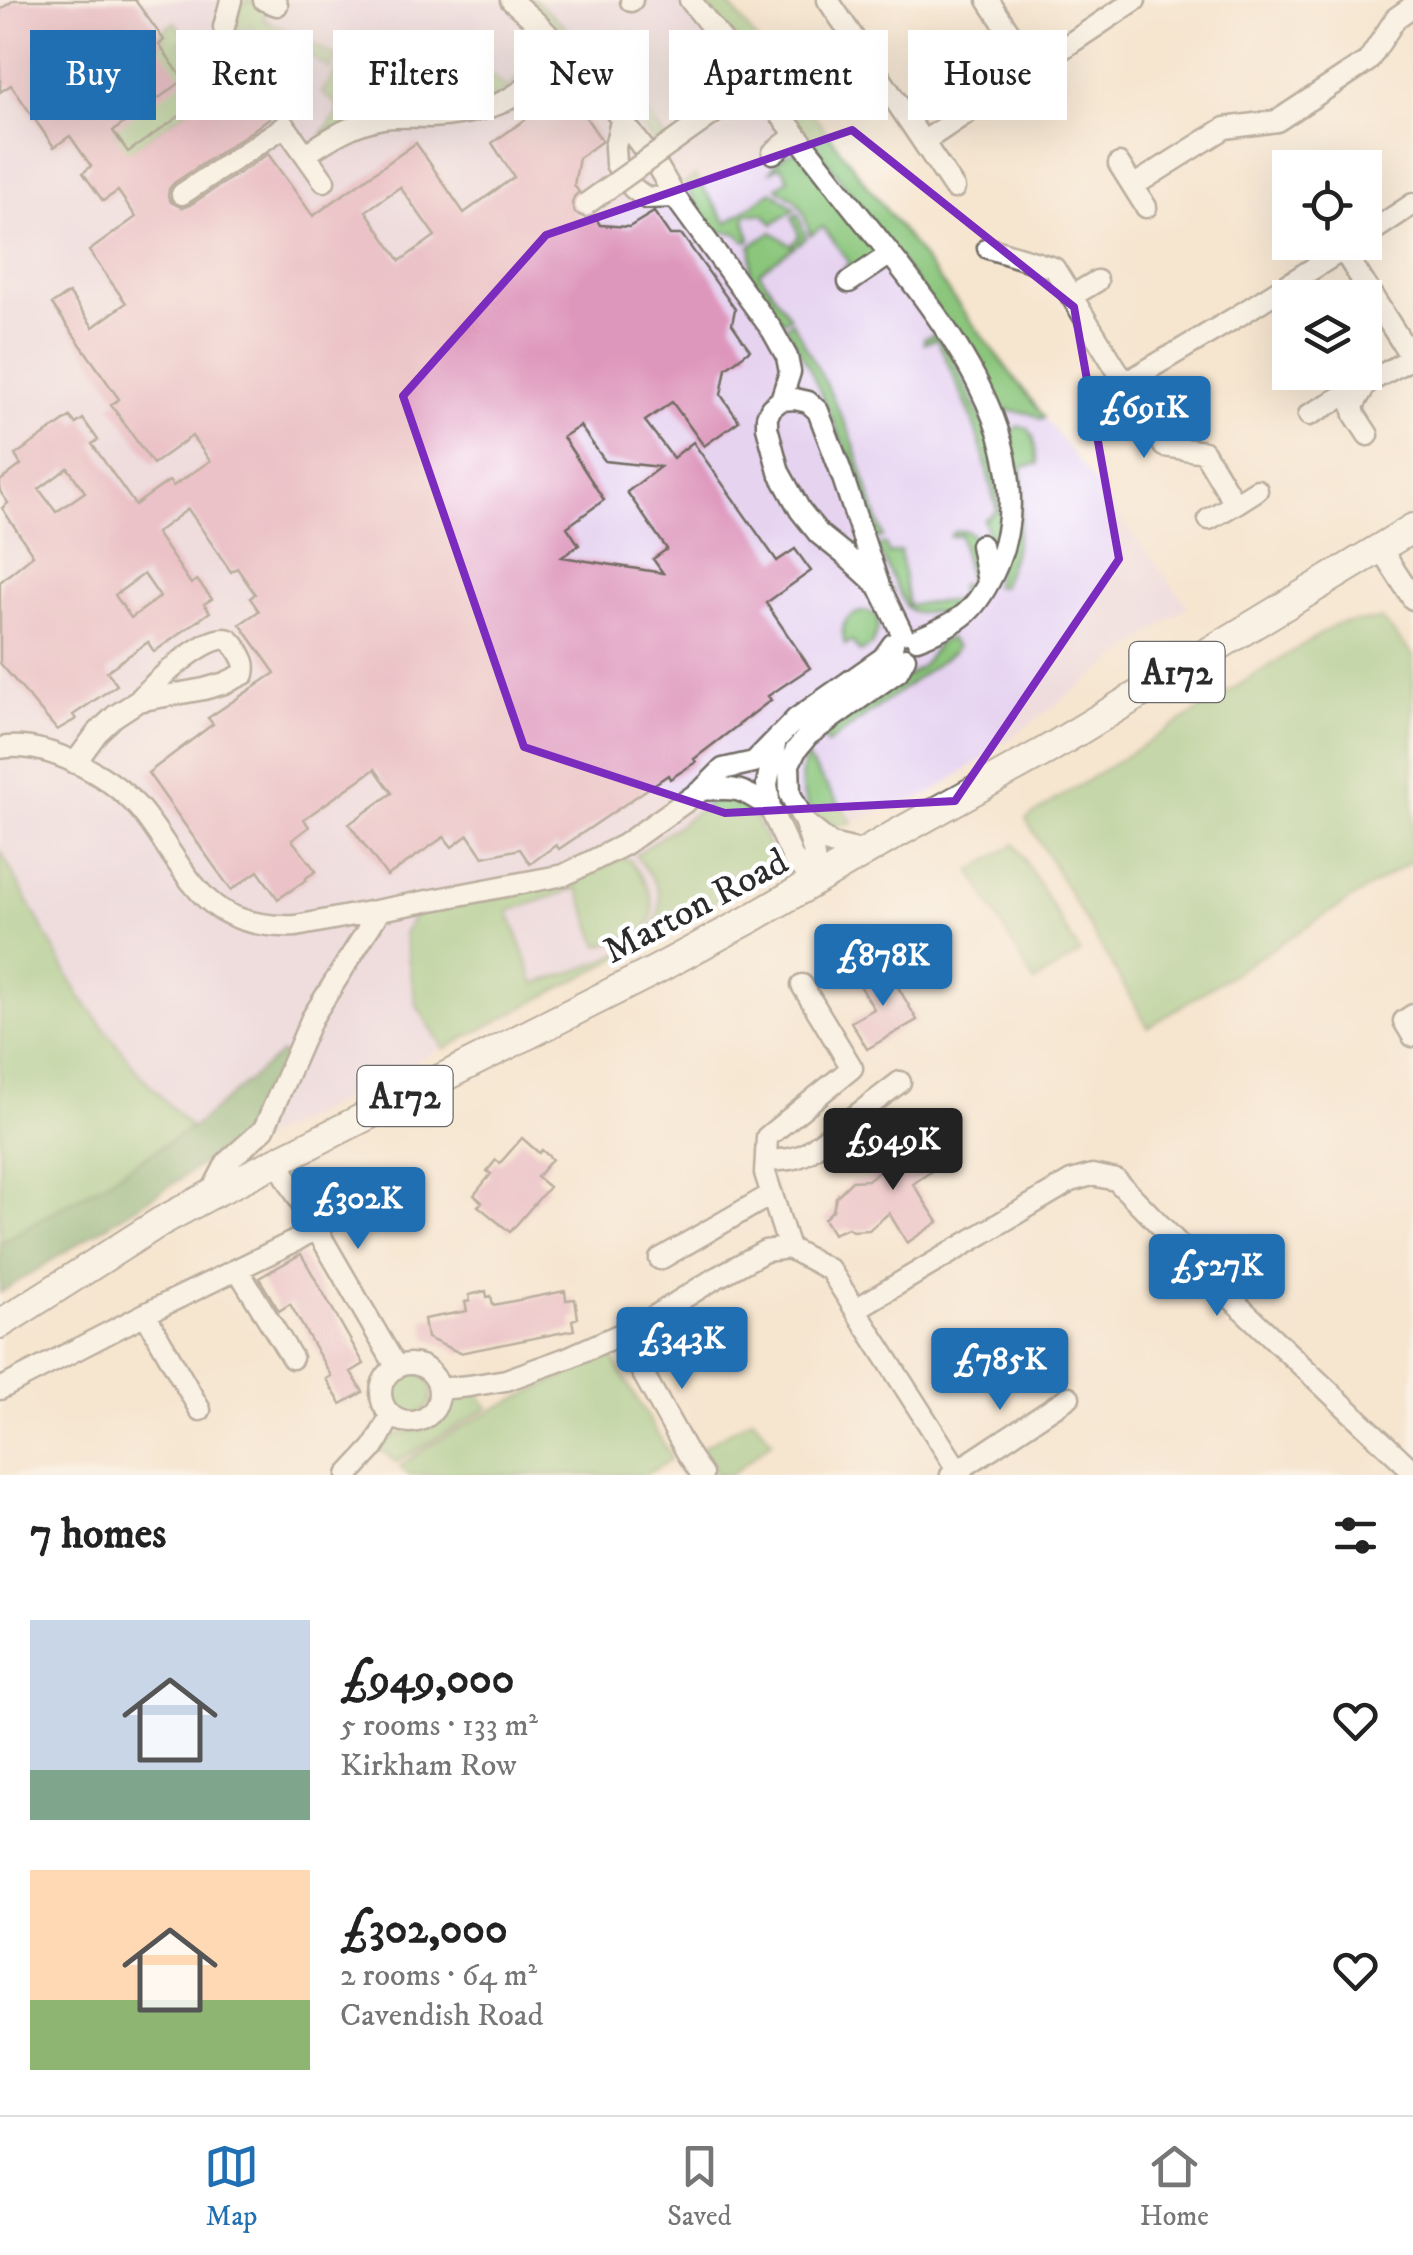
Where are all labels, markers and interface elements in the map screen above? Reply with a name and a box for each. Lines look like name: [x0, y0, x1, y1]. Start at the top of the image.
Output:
chip: Buy: [30, 30, 156, 120]
chip: Rent: [176, 30, 313, 120]
chip: Filters: [333, 30, 494, 120]
chip: New: [514, 30, 649, 120]
chip: Apartment: [669, 30, 888, 120]
chip: House: [908, 30, 1067, 120]
map controls: [1272, 150, 1382, 390]
button: locate: [1272, 150, 1382, 260]
button: layers: [1272, 280, 1382, 390]
pin: £691K: [1074, 376, 1214, 461]
text: £691K: [1100, 388, 1188, 428]
road number: A172: [1130, 642, 1224, 702]
street label: Marton Road: [595, 838, 797, 975]
pin: £878K: [813, 924, 953, 1009]
text: £878K: [836, 936, 930, 976]
road number: A172: [358, 1066, 452, 1126]
pin: £949K: [823, 1108, 963, 1193]
text: £949K: [846, 1120, 941, 1160]
pin: £302K: [288, 1167, 428, 1252]
text: £302K: [313, 1179, 403, 1219]
pin: £527K: [1147, 1234, 1287, 1319]
text: £527K: [1171, 1246, 1263, 1286]
pin: £343K: [612, 1307, 752, 1392]
text: £343K: [639, 1319, 725, 1359]
pin: £785K: [930, 1328, 1070, 1413]
text: £785K: [953, 1340, 1047, 1380]
icon: filters: [1328, 1508, 1383, 1563]
text: 7 homes: [30, 1509, 166, 1561]
text: £949,000: [340, 1654, 514, 1706]
icon: home: [110, 1660, 230, 1780]
icon: heart: [1328, 1693, 1383, 1748]
text: 5 rooms · 133 m²: [340, 1706, 538, 1746]
text: Kirkham Row: [340, 1746, 517, 1786]
text: £302,000: [340, 1904, 508, 1956]
icon: home: [110, 1910, 230, 2030]
icon: heart: [1328, 1943, 1383, 1998]
text: 2 rooms · 64 m²: [340, 1956, 537, 1996]
text: Cavendish Road: [340, 1996, 543, 2036]
tab: Map: [204, 2139, 259, 2234]
tab: Saved: [667, 2139, 732, 2234]
tab: Home: [1140, 2139, 1209, 2234]

